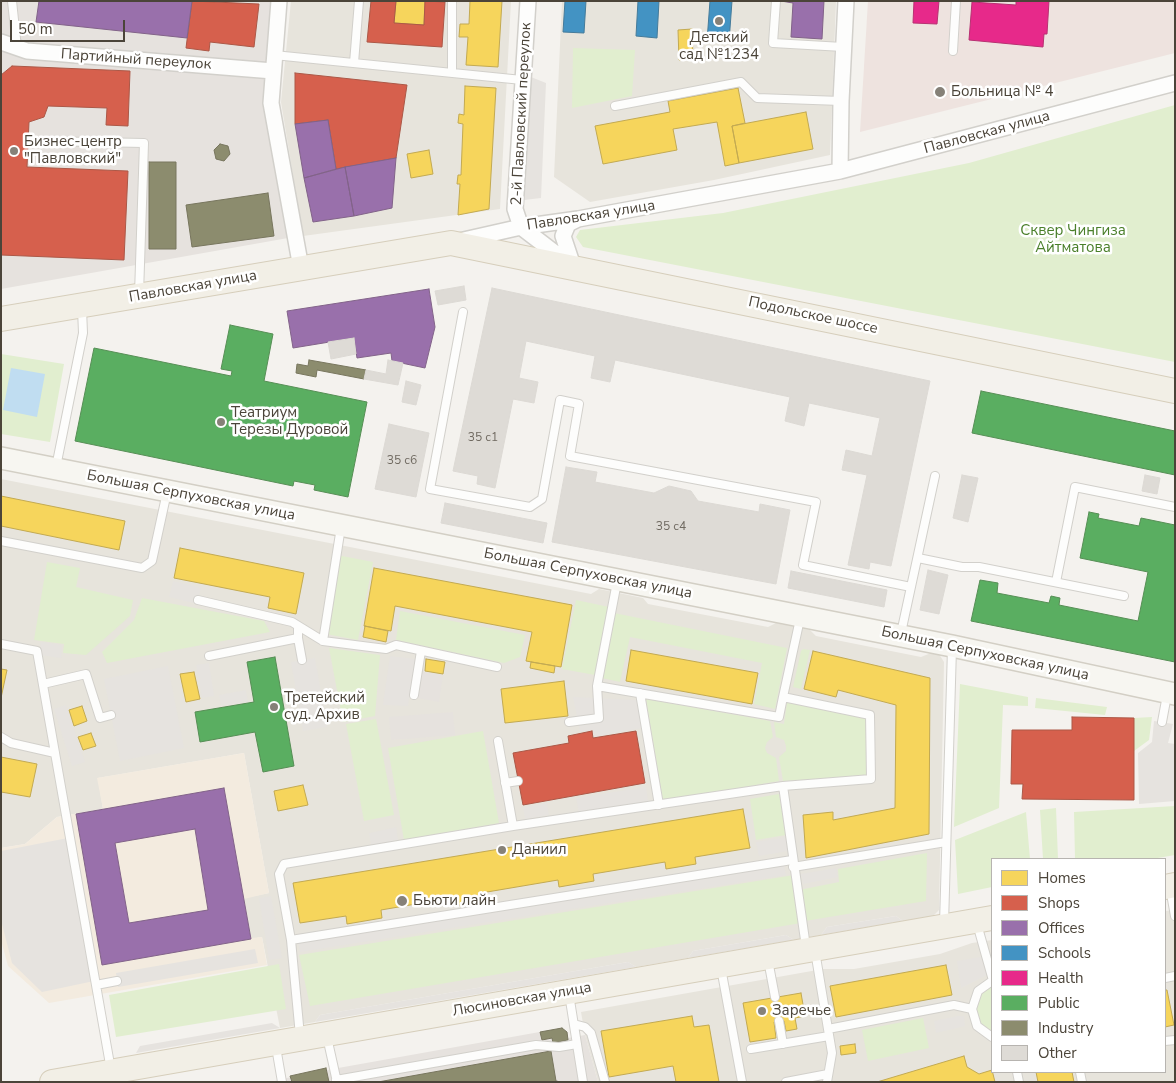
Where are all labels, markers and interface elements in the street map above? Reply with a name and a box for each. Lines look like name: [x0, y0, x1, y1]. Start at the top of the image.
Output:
scale bar: [12, 10, 128, 42]
marker: Детский сад №1234: [713, 15, 725, 27]
text: 50 m: [18, 19, 53, 39]
street label: 2-й Павловский переулок: [508, 22, 536, 206]
place label: Детский сад №1234: [679, 29, 759, 64]
street label: Партийный переулок: [60, 46, 212, 74]
place label: Больница № 4: [951, 83, 1053, 101]
marker: Больница № 4: [933, 85, 947, 99]
street label: Павловская улица: [922, 108, 1052, 158]
place label: Бизнес-центр "Павловский": [24, 133, 122, 168]
marker: Бизнес-центр "Павловский": [8, 145, 20, 157]
street label: Павловская улица: [526, 197, 656, 235]
park label: Сквер Чингиза Айтматова: [1020, 222, 1126, 257]
street label: Павловская улица: [128, 267, 258, 307]
street label: Подольское шоссе: [747, 293, 879, 339]
place label: Театриум Терезы Дуровой: [231, 404, 348, 439]
marker: Театриум Терезы Дуровой: [215, 416, 227, 428]
house number: 35 с1: [468, 431, 498, 445]
house number: 35 с6: [387, 454, 417, 468]
street label: Большая Серпуховская улица: [85, 467, 297, 525]
house number: 35 с4: [656, 520, 686, 534]
street label: Большая Серпуховская улица: [482, 545, 694, 603]
street label: Большая Серпуховская улица: [880, 623, 1090, 685]
place label: Третейский суд. Архив: [284, 689, 365, 724]
marker: Третейский суд. Архив: [268, 701, 280, 713]
place label: Даниил: [512, 841, 567, 859]
marker: Даниил: [496, 844, 508, 856]
legend: [991, 858, 1166, 1073]
text: Homes: [1038, 868, 1086, 888]
place label: Бьюти лайн: [413, 892, 496, 910]
text: Shops: [1038, 893, 1080, 913]
marker: Бьюти лайн: [395, 894, 409, 908]
text: Offices: [1038, 918, 1085, 938]
text: Schools: [1038, 943, 1091, 963]
text: Health: [1038, 968, 1083, 988]
street label: Люсиновская улица: [451, 979, 593, 1021]
text: Public: [1038, 993, 1079, 1013]
place label: Заречье: [772, 1002, 831, 1020]
marker: Заречье: [756, 1005, 768, 1017]
text: Industry: [1038, 1018, 1093, 1038]
text: Other: [1038, 1043, 1077, 1063]

